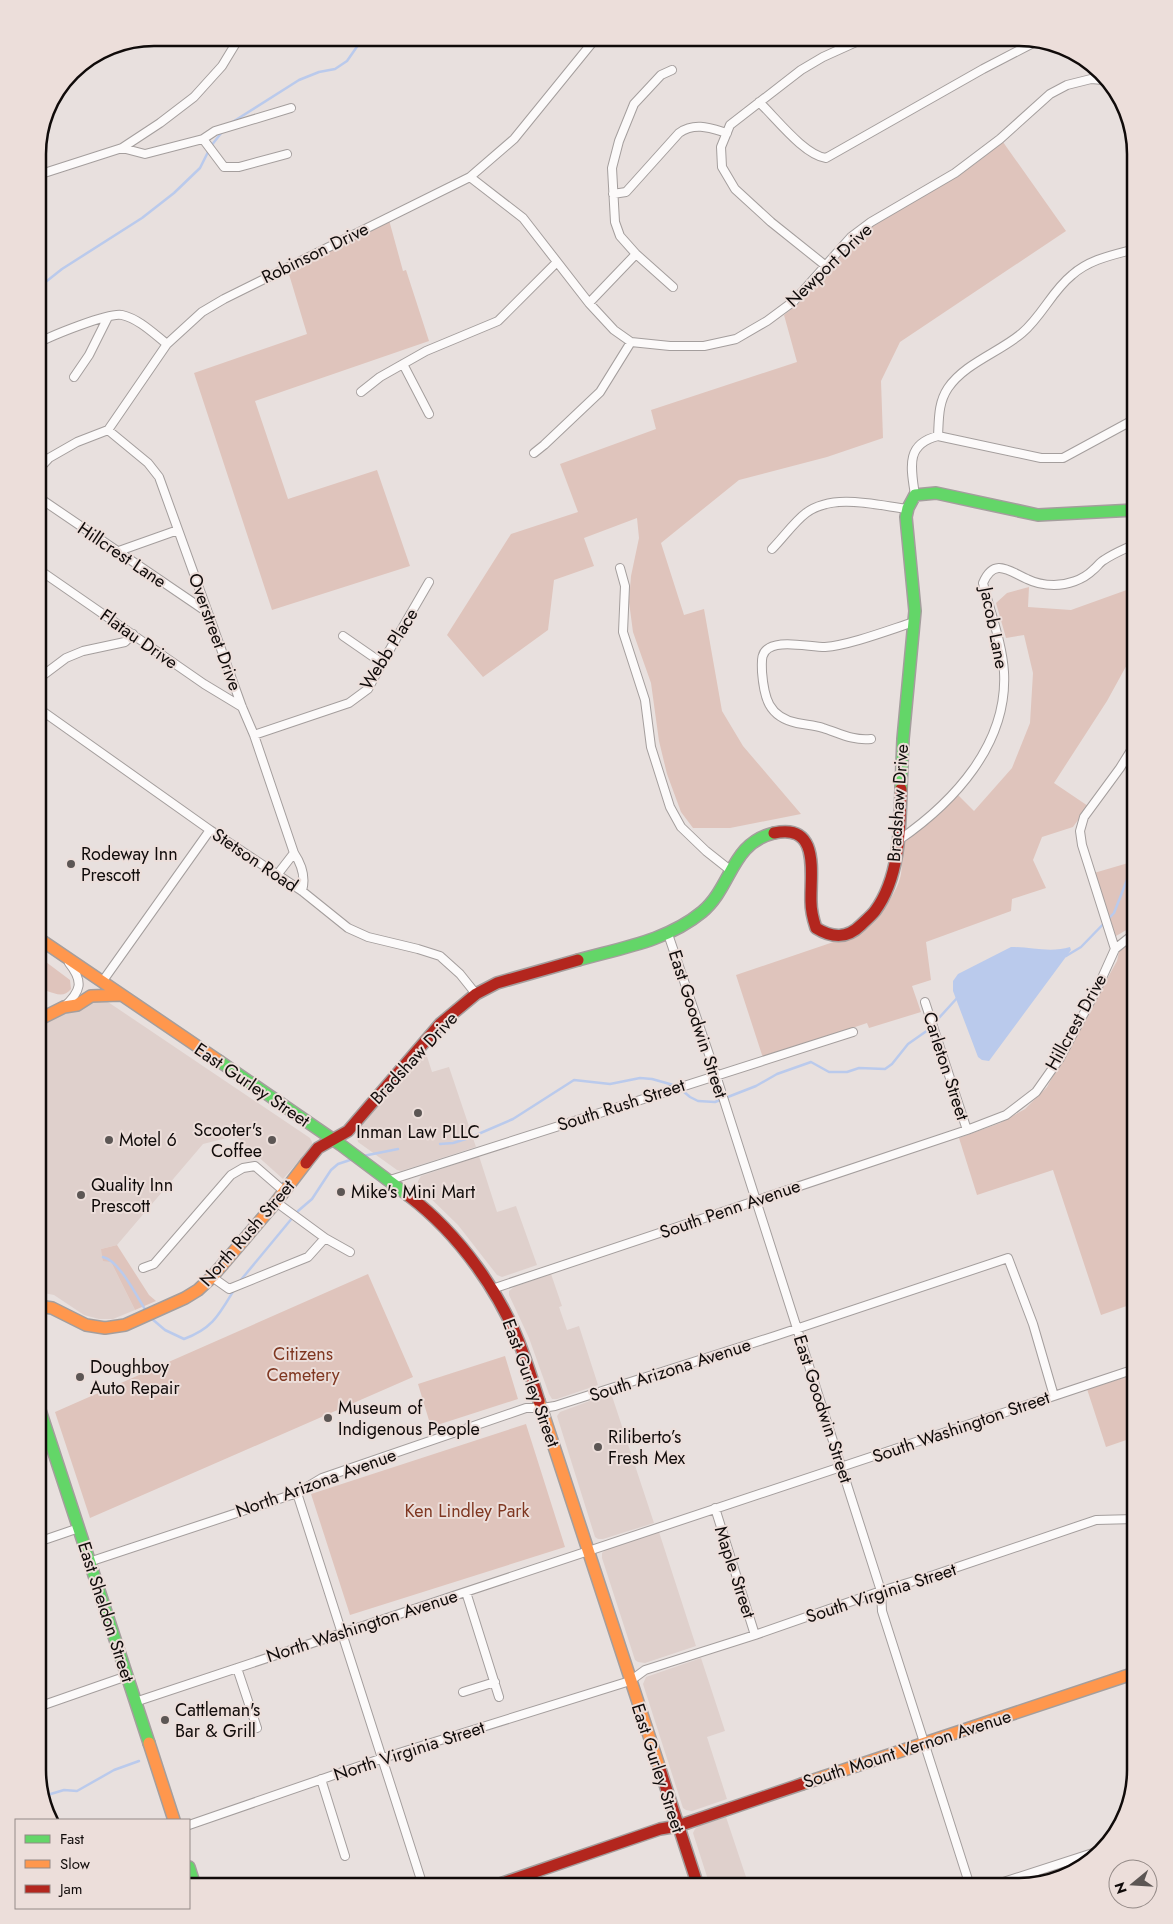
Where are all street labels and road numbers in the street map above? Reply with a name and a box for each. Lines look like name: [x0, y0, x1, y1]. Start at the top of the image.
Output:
street label: Robinson Drive: [257, 216, 373, 290]
street label: Newport Drive: [780, 217, 878, 313]
street label: Hillcrest Lane: [72, 516, 172, 594]
street label: Overstreet Drive: [182, 570, 248, 694]
street label: Jacob Lane: [973, 583, 1015, 671]
street label: Flatau Drive: [95, 603, 183, 675]
street label: Webb Place: [354, 603, 424, 695]
street label: Bradshaw Drive: [881, 743, 915, 863]
street label: Stetson Road: [207, 822, 303, 898]
street label: East Goodwin Street: [662, 947, 734, 1102]
street label: Hillcrest Drive: [1039, 969, 1113, 1075]
street label: Bradshaw Drive: [364, 1006, 464, 1110]
street label: Carleton Street: [916, 1008, 976, 1124]
street label: East Gurley Street: [189, 1037, 316, 1134]
street label: South Rush Street: [554, 1072, 689, 1138]
street label: South Penn Avenue: [656, 1173, 804, 1245]
street label: North Rush Street: [193, 1174, 301, 1292]
street label: East Gurley Street: [496, 1315, 566, 1451]
street label: South Arizona Avenue: [586, 1332, 754, 1408]
street label: East Goodwin Street: [787, 1332, 859, 1487]
street label: South Washington Street: [869, 1384, 1054, 1470]
street label: North Arizona Avenue: [232, 1442, 400, 1524]
street label: Maple Street: [708, 1523, 762, 1622]
street label: East Sheldon Street: [71, 1538, 141, 1686]
street label: South Virginia Street: [802, 1556, 960, 1630]
street label: North Washington Avenue: [263, 1583, 461, 1669]
street label: East Gurley Street: [625, 1700, 691, 1837]
street label: South Mount Vernon Avenue: [800, 1703, 1014, 1795]
street label: North Virginia Street: [330, 1714, 489, 1788]

